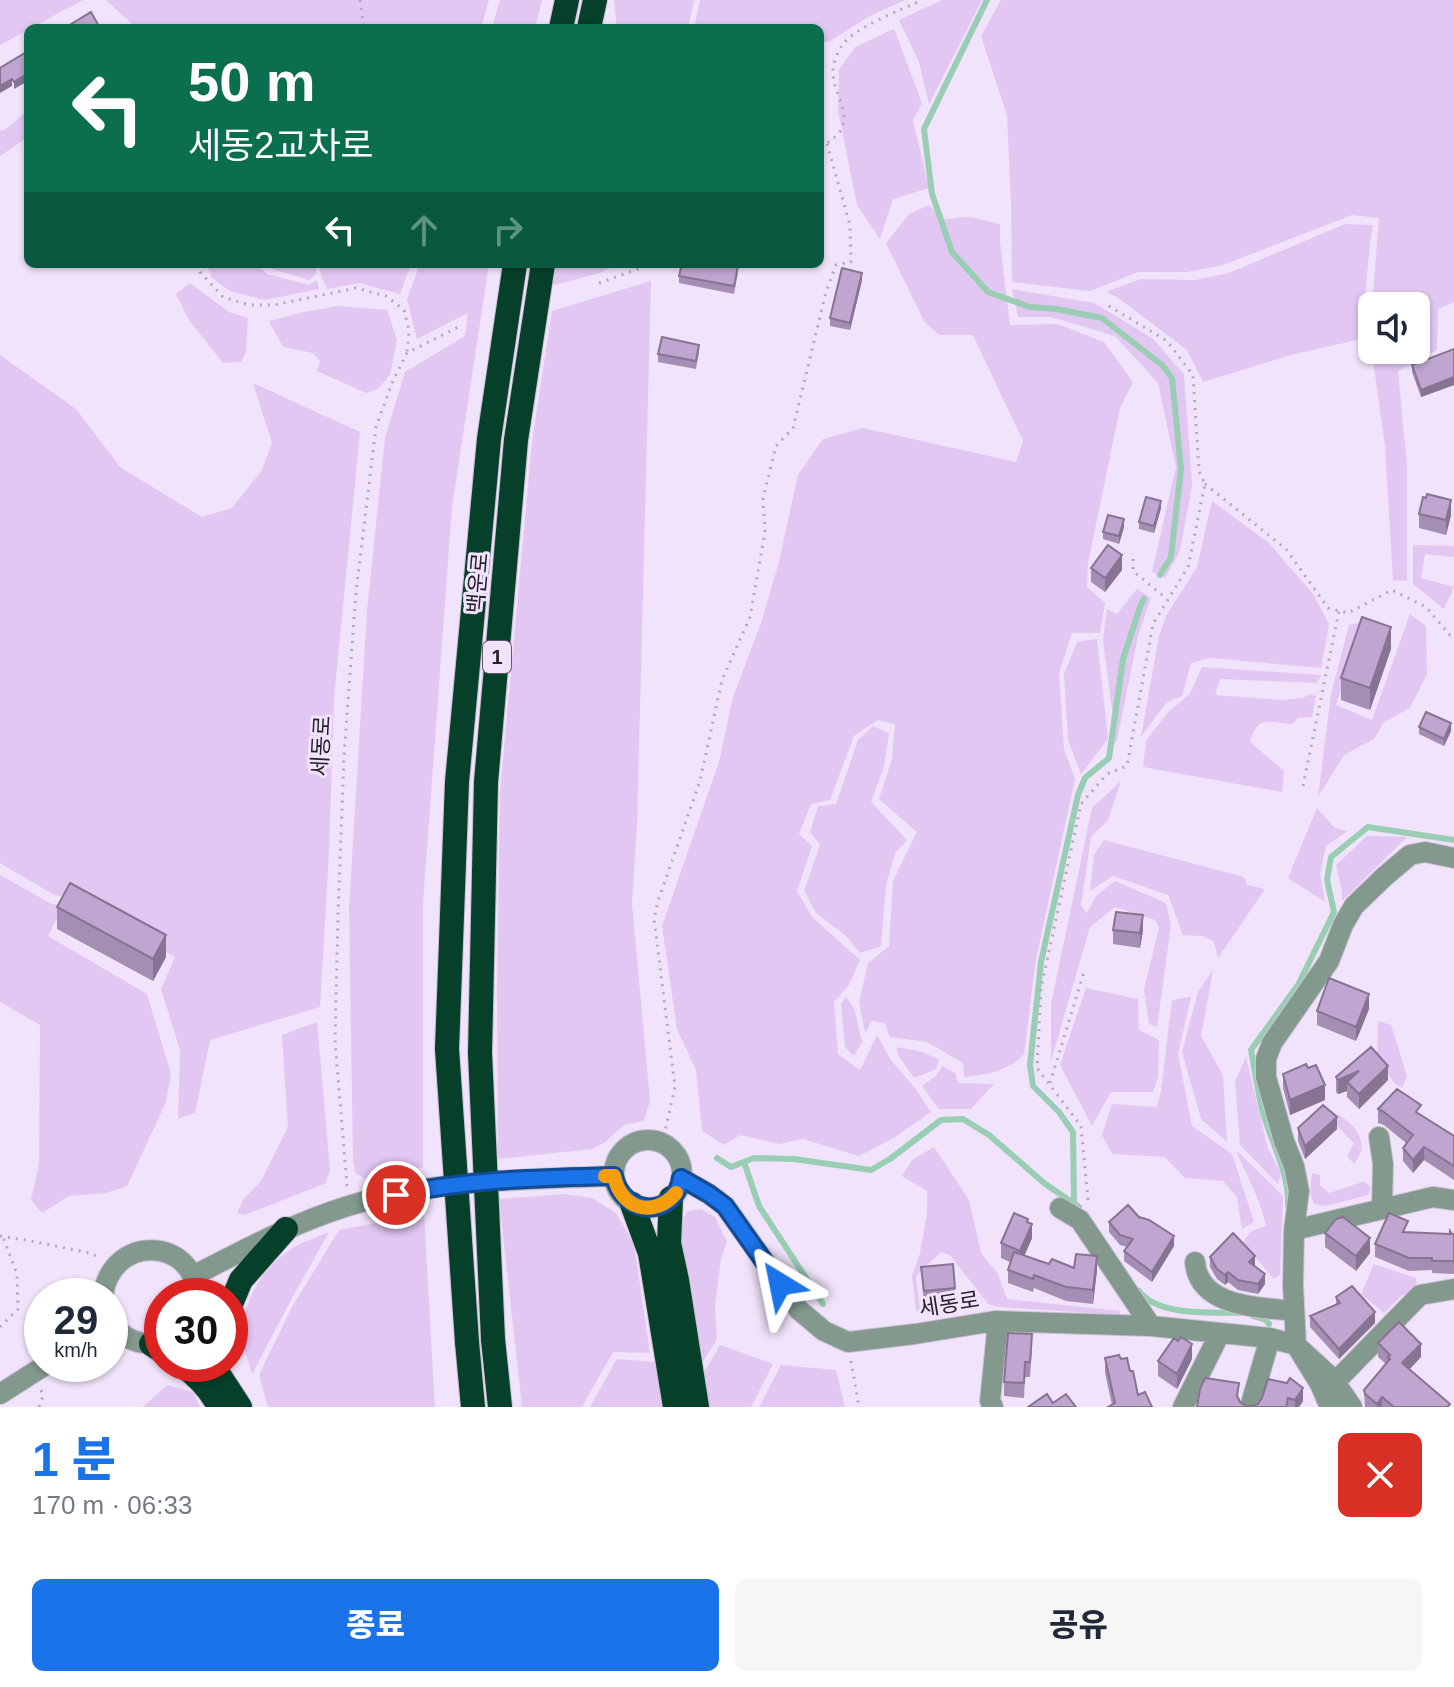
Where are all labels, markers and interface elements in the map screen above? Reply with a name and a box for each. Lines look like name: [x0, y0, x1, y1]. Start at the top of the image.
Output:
text: 50 m: [188, 50, 316, 113]
icon: left: [56, 56, 160, 160]
text: 세동2교차로: [188, 125, 374, 166]
icon: left: [318, 208, 362, 252]
icon: ahead: [402, 208, 446, 252]
icon: right: [486, 208, 530, 252]
map controls: [1358, 292, 1430, 364]
button: sound: [1358, 292, 1430, 364]
street label: 백운로: [463, 552, 493, 614]
road number: 1: [483, 641, 511, 673]
street label: 세동로: [307, 715, 335, 777]
pin: [362, 1161, 430, 1229]
icon: arrive: [374, 1173, 418, 1217]
position arrow: [738, 1242, 822, 1326]
speed limit sign: 30: [144, 1278, 248, 1382]
street label: 세동로: [917, 1287, 981, 1321]
text: 29: [54, 1298, 98, 1342]
text: km/h: [54, 1339, 98, 1361]
text: 1 분: [32, 1433, 116, 1486]
button: close: [1338, 1433, 1422, 1517]
text: 170 m · 06:33: [32, 1490, 192, 1520]
button: 종료: [32, 1579, 719, 1671]
button: 공유: [735, 1579, 1422, 1671]

